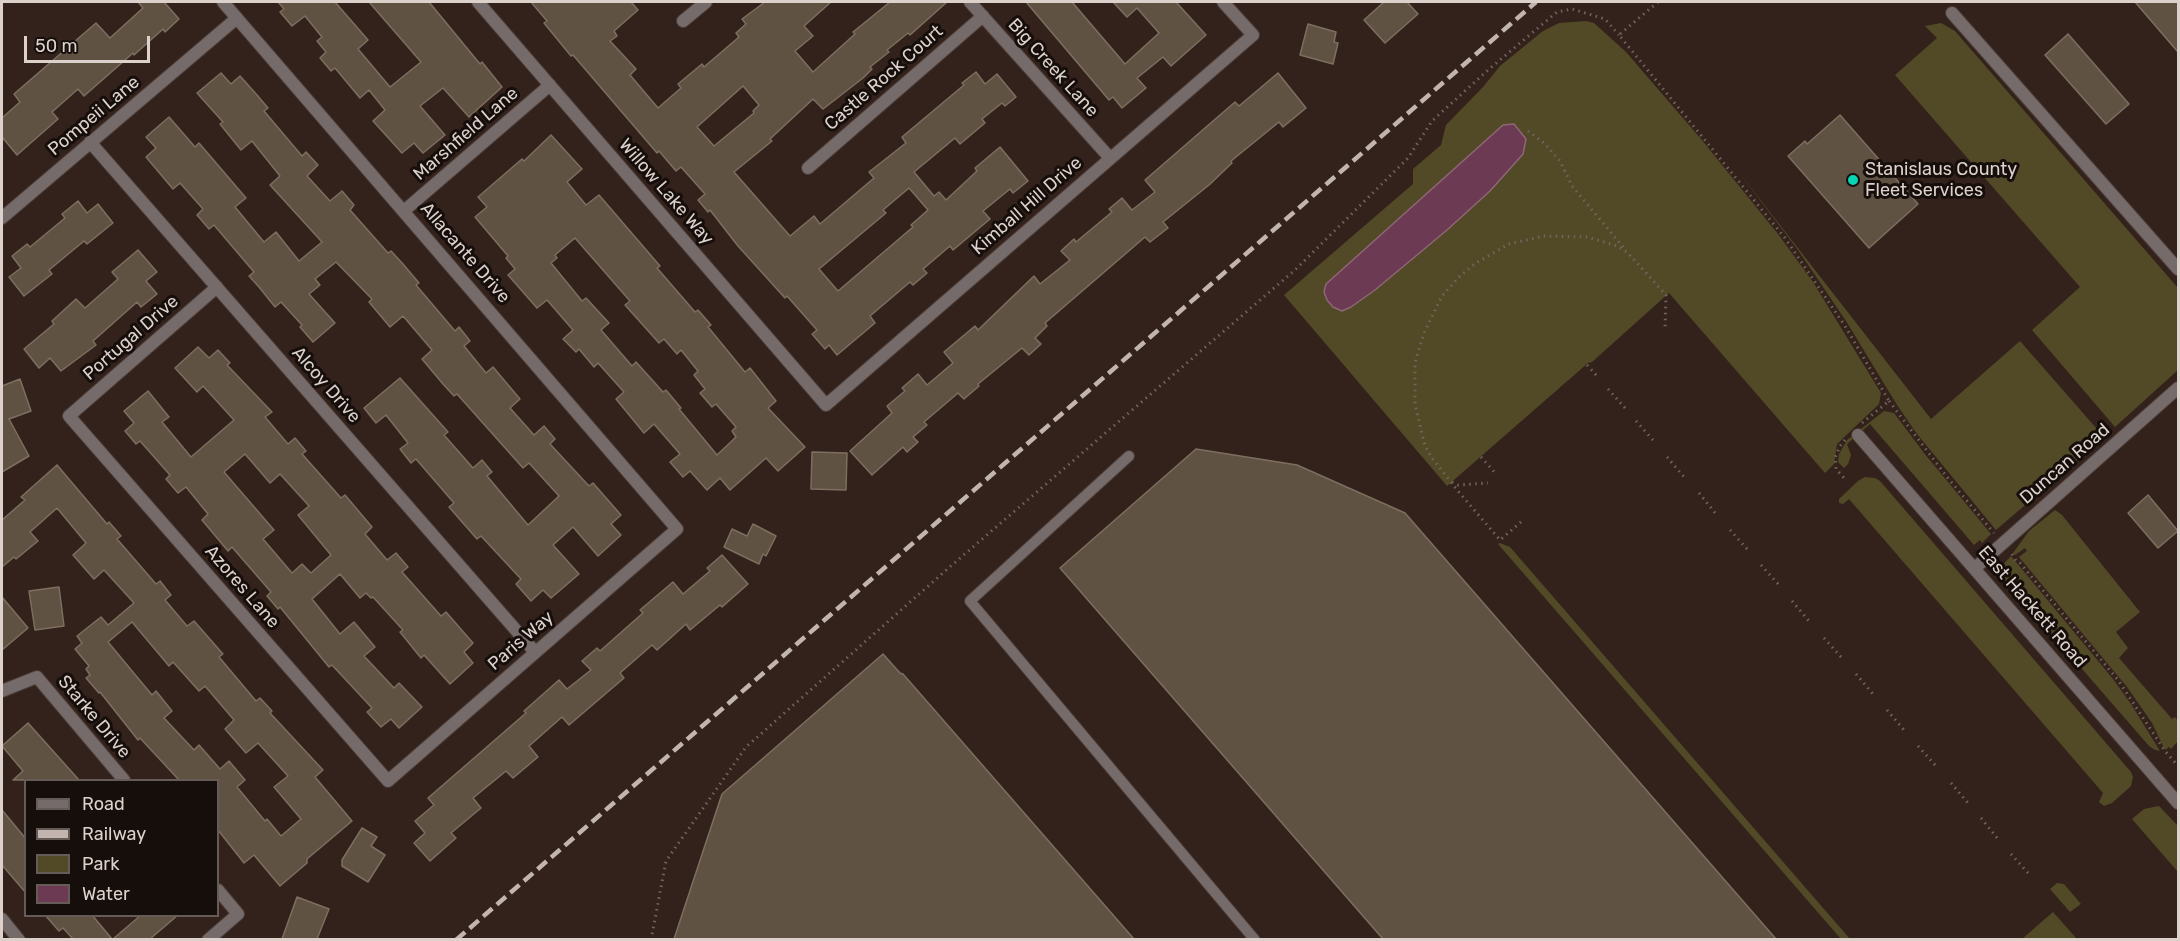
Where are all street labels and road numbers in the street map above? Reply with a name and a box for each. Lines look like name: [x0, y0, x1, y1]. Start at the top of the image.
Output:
street label: Big Creek Lane: [1003, 14, 1103, 122]
street label: Castle Rock Court: [820, 21, 948, 135]
street label: Pompeii Lane: [44, 71, 144, 161]
street label: Marshfield Lane: [409, 83, 523, 185]
street label: Willow Lake Way: [614, 135, 718, 249]
street label: Kimball Hill Drive: [968, 152, 1086, 260]
street label: Allacante Drive: [415, 198, 515, 308]
street label: Portugal Drive: [79, 291, 183, 385]
street label: Alcoy Drive: [287, 342, 365, 428]
street label: Duncan Road: [2016, 419, 2114, 509]
street label: Azores Lane: [200, 541, 284, 633]
street label: East Hackett Road: [1973, 542, 2091, 672]
street label: Paris Way: [484, 607, 558, 675]
street label: Starke Drive: [53, 671, 135, 763]

